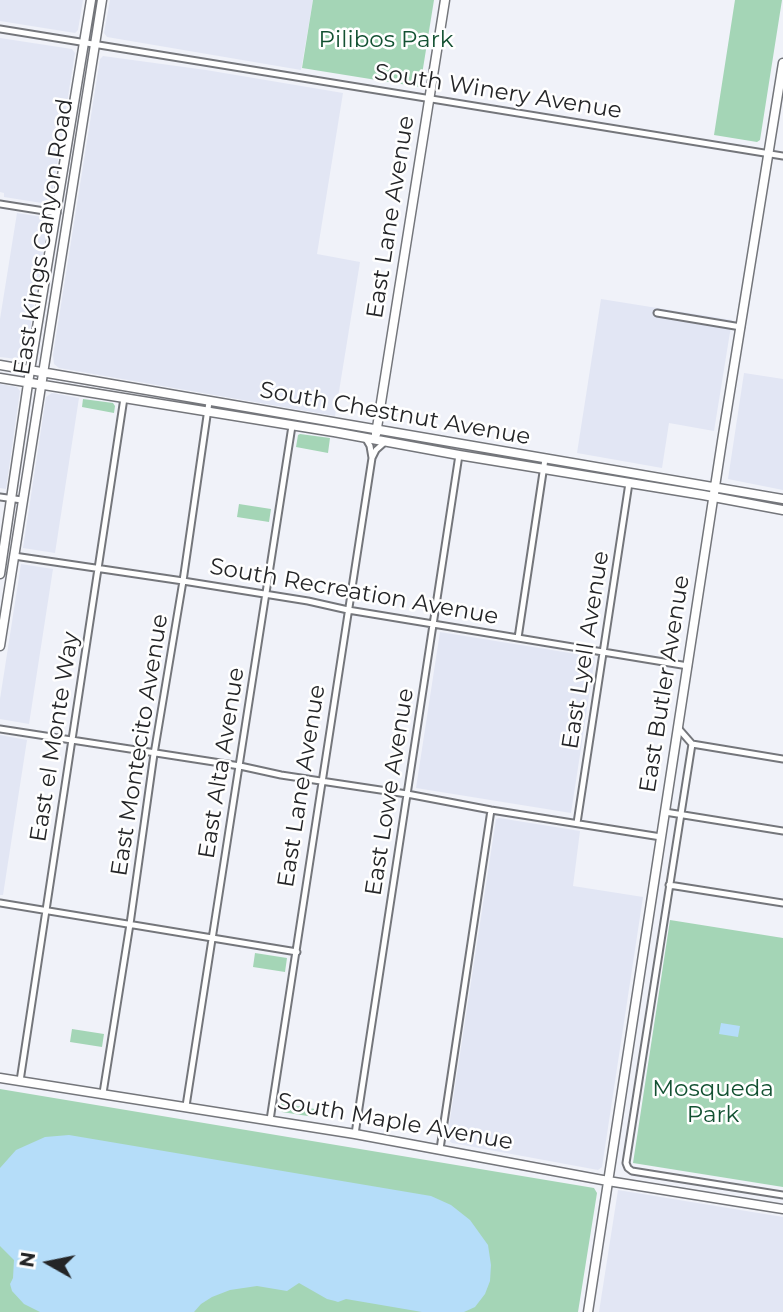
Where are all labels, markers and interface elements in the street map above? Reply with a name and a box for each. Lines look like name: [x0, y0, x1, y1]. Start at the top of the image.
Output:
park label: Pilibos Park: [319, 26, 453, 54]
street label: South Winery Avenue: [372, 59, 624, 125]
street label: East Kings Canyon Road: [9, 97, 79, 377]
street label: East Lane Avenue: [361, 114, 421, 320]
street label: South Chestnut Avenue: [257, 377, 533, 451]
street label: East Lyell Avenue: [557, 549, 615, 751]
street label: South Recreation Avenue: [207, 553, 501, 631]
street label: East Butler Avenue: [634, 573, 696, 795]
street label: East Montecito Avenue: [106, 612, 174, 878]
street label: East el Monte Way: [25, 630, 85, 844]
street label: East Alta Avenue: [193, 665, 251, 861]
street label: East Lane Avenue: [272, 683, 332, 889]
street label: East Lowe Avenue: [360, 686, 420, 898]
park label: Mosqueda Park: [652, 1075, 774, 1129]
street label: South Maple Avenue: [275, 1088, 515, 1156]
north arrow: [14, 1228, 84, 1298]
text: N: [15, 1250, 40, 1269]

